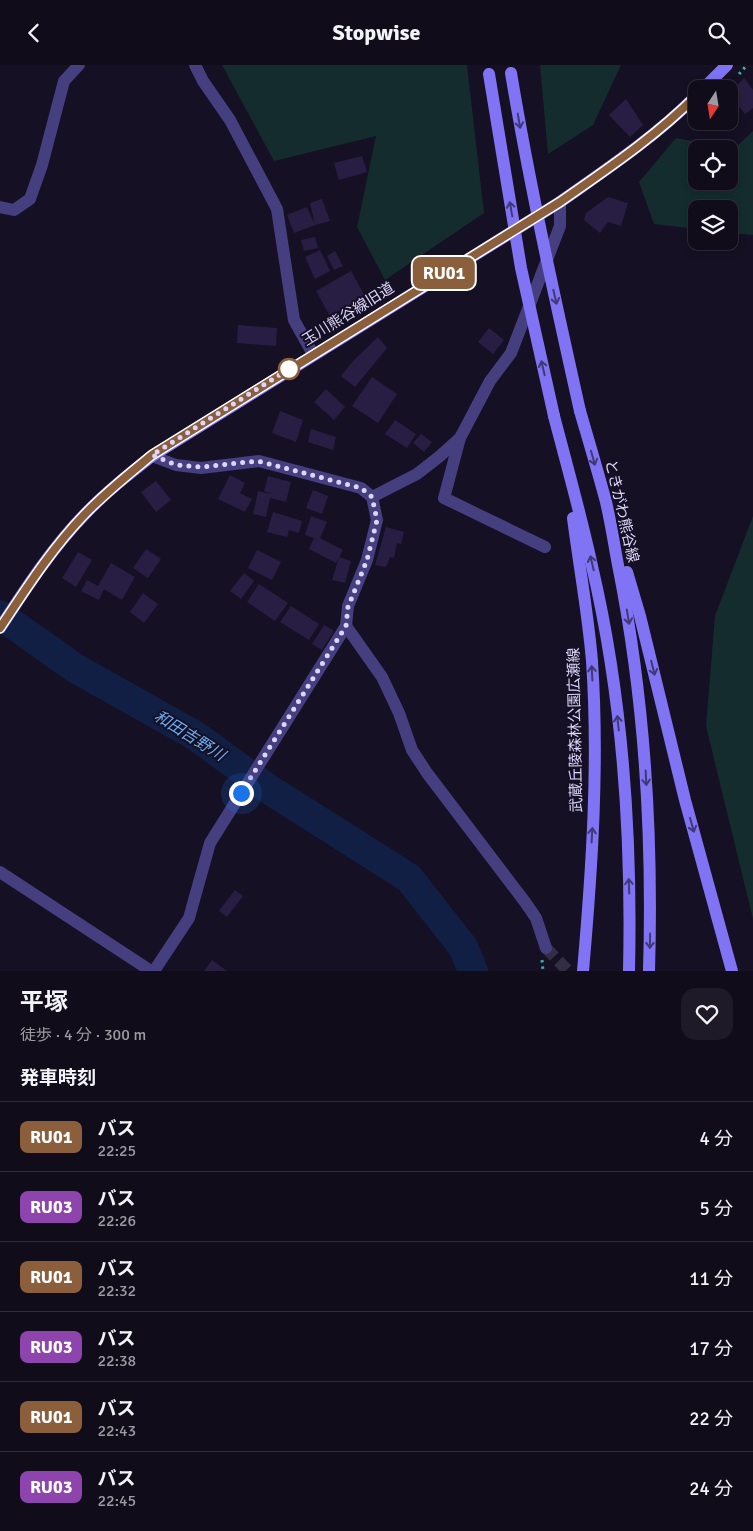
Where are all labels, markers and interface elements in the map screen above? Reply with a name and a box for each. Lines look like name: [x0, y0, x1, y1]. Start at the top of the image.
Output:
icon: back: [20, 19, 48, 47]
text: Stopwise: [333, 19, 420, 46]
icon: search: [705, 19, 733, 47]
north arrow: [688, 80, 738, 130]
map controls: [688, 80, 738, 250]
one-way arrow: [514, 113, 524, 129]
button: locate: [688, 140, 738, 190]
button: layers: [688, 200, 738, 250]
one-way arrow: [506, 201, 516, 217]
line badge: RU01: [409, 257, 479, 289]
text: RU01: [423, 262, 465, 284]
street label: 玉川熊谷線旧道: [299, 279, 397, 349]
one-way arrow: [551, 289, 560, 305]
unlabelled marker: [278, 358, 300, 380]
one-way arrow: [538, 361, 547, 377]
one-way arrow: [589, 450, 599, 466]
street label: ときがわ熊谷線: [601, 458, 643, 564]
one-way arrow: [587, 556, 596, 572]
one-way arrow: [623, 609, 633, 625]
street label: 武蔵丘陵森林公園広瀬線: [565, 647, 585, 813]
one-way arrow: [649, 659, 658, 675]
one-way arrow: [588, 665, 597, 681]
water label: 和田吉野川: [150, 706, 230, 767]
one-way arrow: [613, 716, 623, 732]
one-way arrow: [641, 770, 650, 786]
your location: [229, 781, 254, 806]
one-way arrow: [688, 817, 697, 833]
one-way arrow: [588, 827, 597, 843]
one-way arrow: [624, 878, 633, 894]
one-way arrow: [645, 932, 654, 948]
text: 平塚: [20, 987, 68, 1017]
button: heart: [681, 988, 733, 1040]
text: 徒歩 · 4 分 · 300 m: [20, 1025, 146, 1045]
text: 発車時刻: [20, 1066, 96, 1090]
text: バス: [97, 1117, 135, 1141]
text: RU01: [30, 1126, 72, 1148]
text: 4 分: [700, 1127, 733, 1151]
text: 22:25: [97, 1141, 136, 1161]
text: バス: [97, 1187, 135, 1211]
text: RU03: [30, 1196, 72, 1218]
text: 5 分: [700, 1197, 733, 1221]
text: 22:26: [97, 1211, 136, 1231]
text: バス: [97, 1257, 135, 1281]
text: RU01: [30, 1266, 72, 1288]
text: 11 分: [689, 1267, 733, 1291]
text: 22:32: [97, 1281, 136, 1301]
text: バス: [97, 1327, 135, 1351]
text: RU03: [30, 1336, 72, 1358]
text: 17 分: [689, 1337, 733, 1361]
text: 22:38: [97, 1351, 136, 1371]
text: バス: [97, 1397, 135, 1421]
text: RU01: [30, 1406, 72, 1428]
text: 22 分: [689, 1407, 733, 1431]
text: 22:43: [97, 1421, 136, 1441]
text: バス: [97, 1467, 135, 1491]
text: RU03: [30, 1476, 72, 1498]
text: 24 分: [689, 1477, 733, 1501]
text: 22:45: [97, 1491, 136, 1511]

